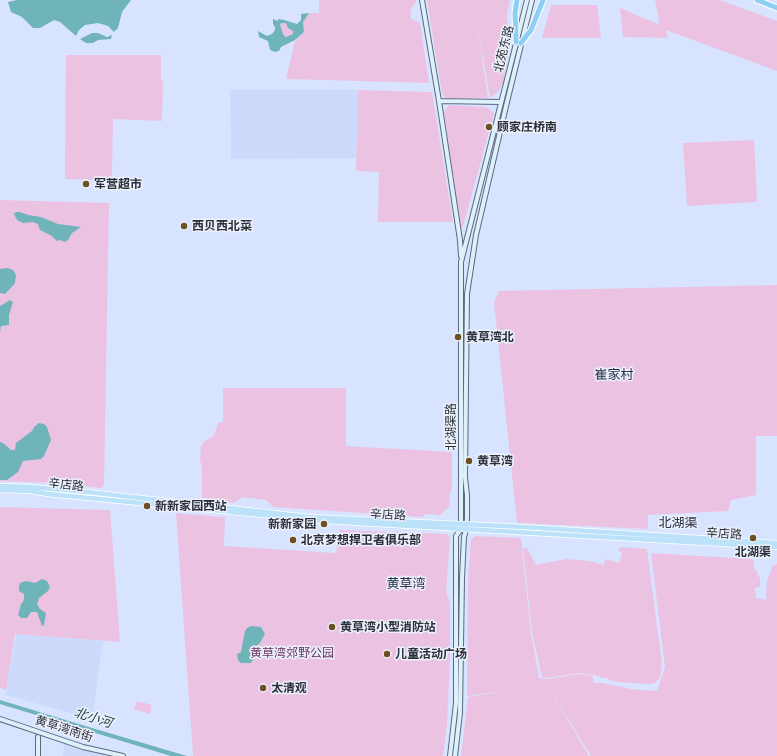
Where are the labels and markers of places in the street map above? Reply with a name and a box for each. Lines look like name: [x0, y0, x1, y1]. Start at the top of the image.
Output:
place label: 顾家庄桥南: [497, 120, 557, 134]
marker: 顾家庄桥南: [484, 122, 494, 132]
place label: 军营超市: [94, 177, 142, 191]
marker: 军营超市: [81, 179, 91, 189]
place label: 西贝西北菜: [192, 219, 252, 233]
marker: 西贝西北菜: [179, 221, 189, 231]
place label: 黄草湾北: [466, 330, 514, 344]
marker: 黄草湾北: [453, 332, 463, 342]
place label: 黄草湾: [477, 454, 513, 468]
marker: 黄草湾: [464, 456, 474, 466]
place label: 新新家园西站: [155, 499, 227, 513]
marker: 新新家园西站: [142, 501, 152, 511]
place label: 新新家园: [268, 517, 316, 531]
marker: 新新家园: [319, 519, 329, 529]
place label: 北京梦想捍卫者俱乐部: [301, 533, 421, 547]
marker: 北湖渠: [748, 533, 758, 543]
marker: 北京梦想捍卫者俱乐部: [288, 535, 298, 545]
place label: 北湖渠: [735, 545, 771, 559]
place label: 黄草湾小型消防站: [340, 620, 436, 634]
marker: 黄草湾小型消防站: [327, 622, 337, 632]
place label: 儿童活动广场: [395, 647, 467, 661]
marker: 儿童活动广场: [382, 649, 392, 659]
place label: 太清观: [271, 681, 307, 695]
marker: 太清观: [258, 683, 268, 693]

